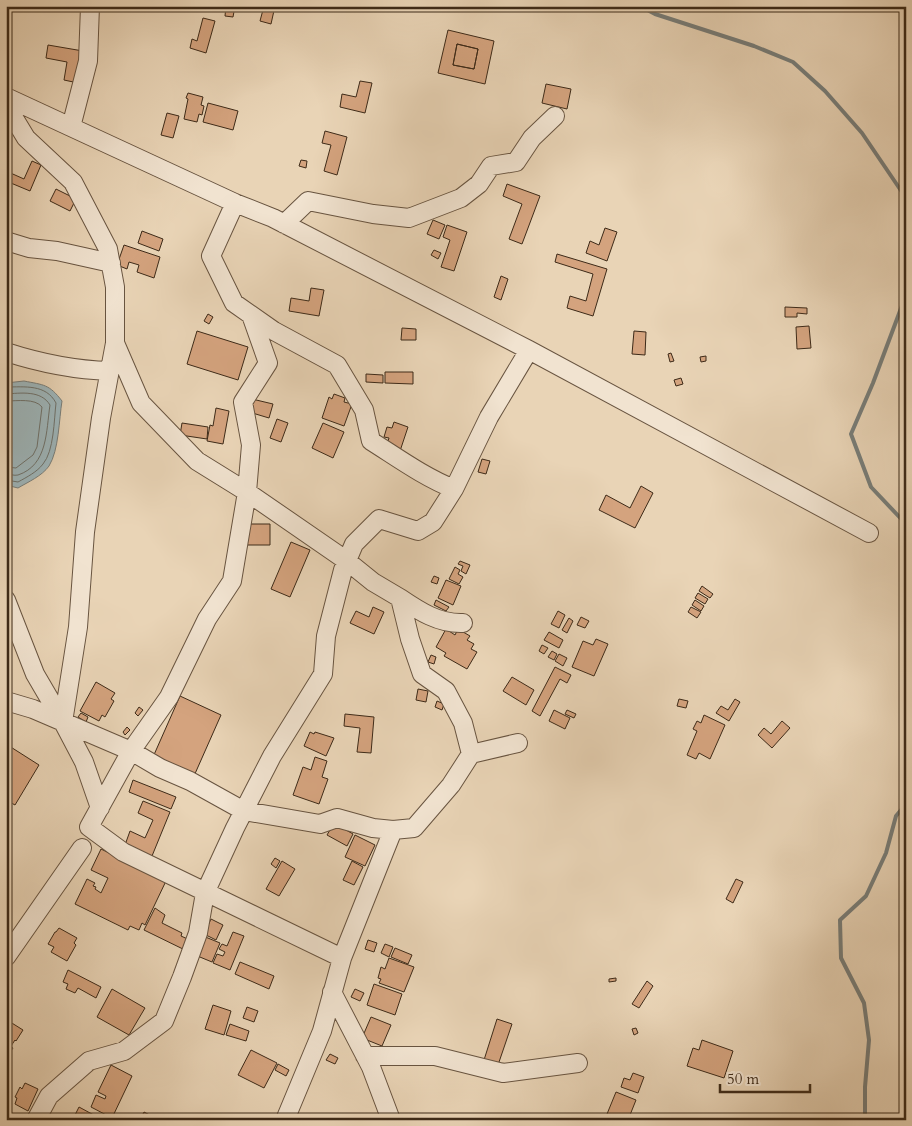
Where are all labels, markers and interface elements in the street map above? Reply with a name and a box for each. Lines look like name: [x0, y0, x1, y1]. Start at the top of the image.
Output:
scale bar: [720, 1061, 810, 1093]
text: 50 m: [727, 1069, 759, 1089]

